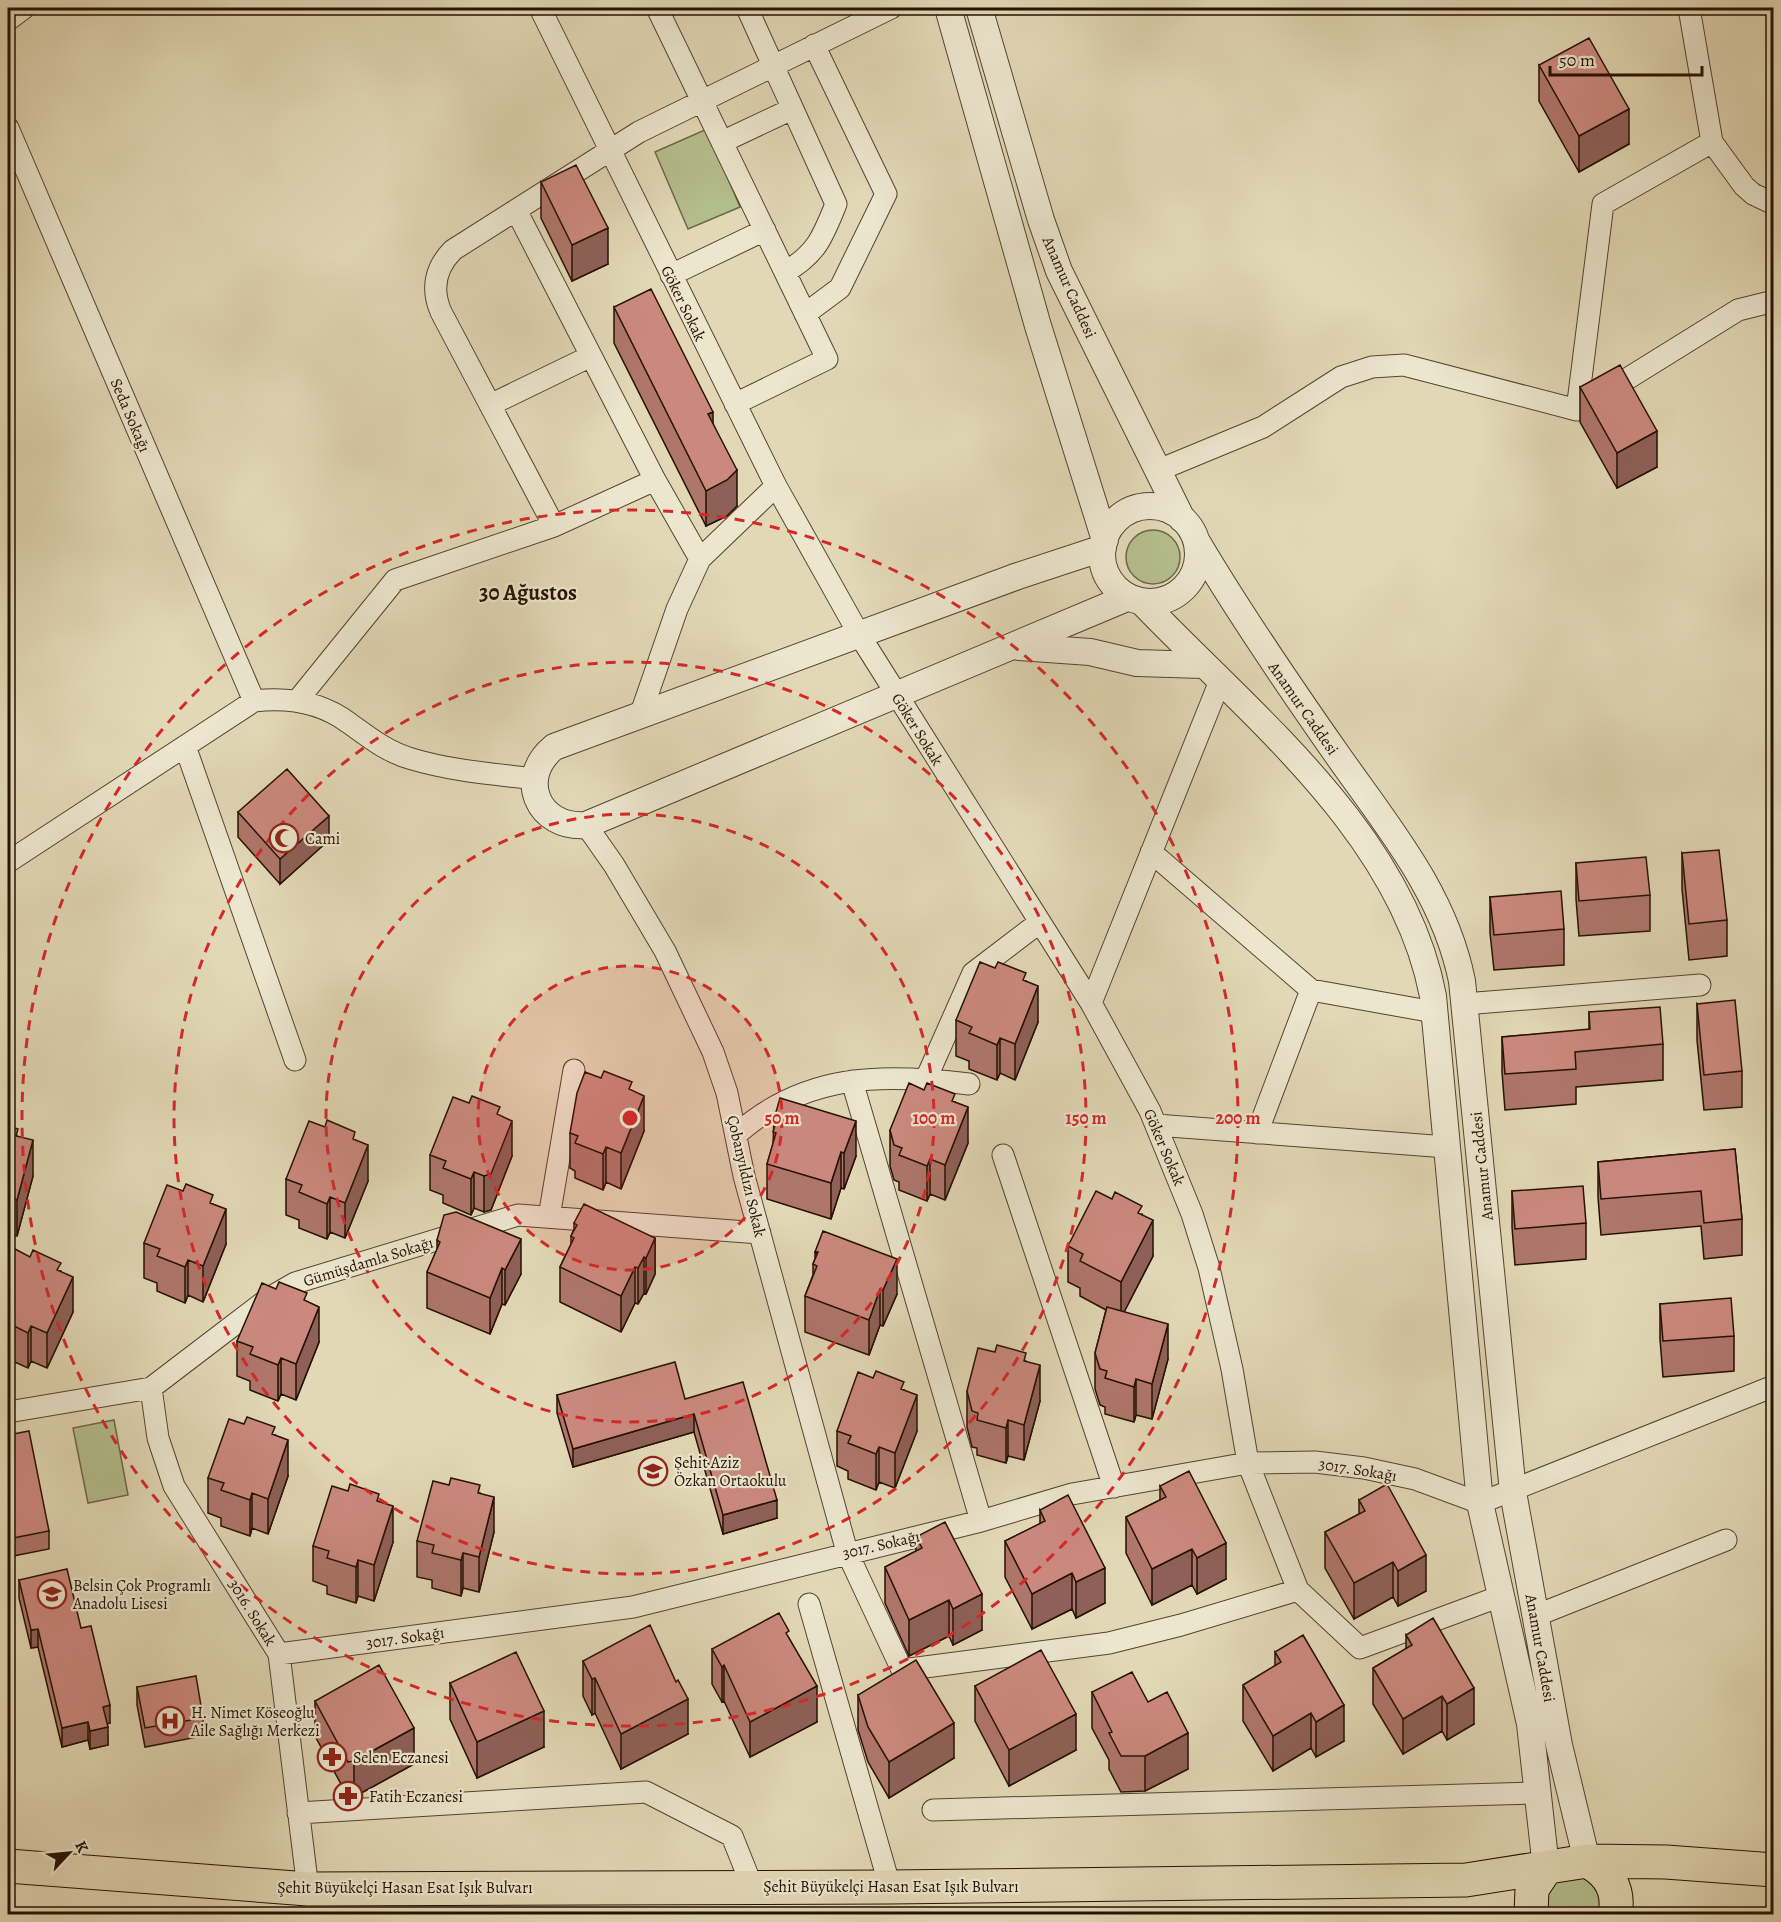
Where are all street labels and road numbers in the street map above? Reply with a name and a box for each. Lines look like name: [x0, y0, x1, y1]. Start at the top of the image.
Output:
street label: Anamur Caddesi: [1036, 232, 1101, 342]
street label: Göker Sokak: [655, 262, 711, 345]
street label: Seda Sokağı: [105, 375, 156, 456]
street label: Anamur Caddesi: [1262, 657, 1344, 760]
street label: Göker Sokak: [886, 689, 948, 770]
street label: Göker Sokak: [1138, 1106, 1190, 1189]
street label: Anamur Caddesi: [1465, 1110, 1499, 1222]
street label: Çobanyıldızı Sokak: [721, 1113, 771, 1239]
street label: Gümüşdamla Sokağı: [301, 1232, 436, 1292]
street label: 3017. Sokağı: [1317, 1453, 1399, 1487]
street label: 3017. Sokağı: [840, 1525, 922, 1565]
street label: 3016. Sokak: [223, 1575, 281, 1650]
street label: Anamur Caddesi: [1520, 1591, 1560, 1704]
street label: 3017. Sokağı: [365, 1622, 446, 1654]
street label: Şehit Büyükelçi Hasan Esat Işık Bulvarı: [763, 1876, 1019, 1898]
street label: Şehit Büyükelçi Hasan Esat Işık Bulvarı: [277, 1877, 533, 1899]

